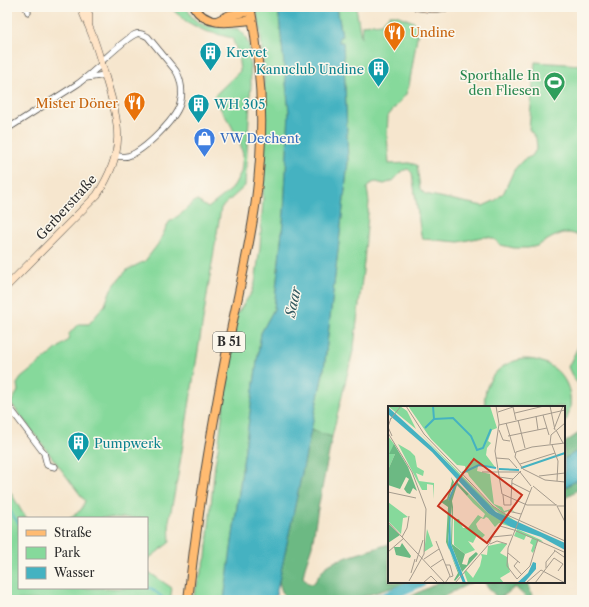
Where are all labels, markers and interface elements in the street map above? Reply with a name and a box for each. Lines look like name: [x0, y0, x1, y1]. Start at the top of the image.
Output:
restaurant icon: Undine: [381, 19, 407, 52]
place label: Undine: [410, 24, 455, 40]
building icon: Krevet: [197, 39, 223, 72]
place label: Krevet: [226, 44, 267, 60]
building icon: Kanuclub Undine: [366, 56, 392, 89]
place label: Kanuclub Undine: [256, 61, 364, 77]
place label: Sporthalle In den Fliesen: [460, 67, 540, 98]
sports icon: Sporthalle In den Fliesen: [542, 69, 568, 102]
restaurant icon: Mister Döner: [121, 90, 147, 123]
building icon: WH 305: [185, 91, 211, 124]
place label: Mister Döner: [35, 95, 119, 111]
place label: WH 305: [213, 96, 265, 112]
shop icon: VW Dechent: [191, 125, 217, 158]
place label: VW Dechent: [219, 130, 300, 146]
street label: Gerberstraße: [32, 171, 100, 243]
water label: Saar: [281, 284, 305, 320]
road number: B 51: [213, 332, 245, 352]
inset map: [388, 406, 565, 583]
building icon: Pumpwerk: [65, 430, 91, 463]
place label: Pumpwerk: [94, 435, 162, 451]
legend: [18, 517, 148, 589]
text: Straße: [54, 525, 92, 540]
text: Park: [54, 545, 81, 560]
text: Wasser: [53, 565, 95, 580]

